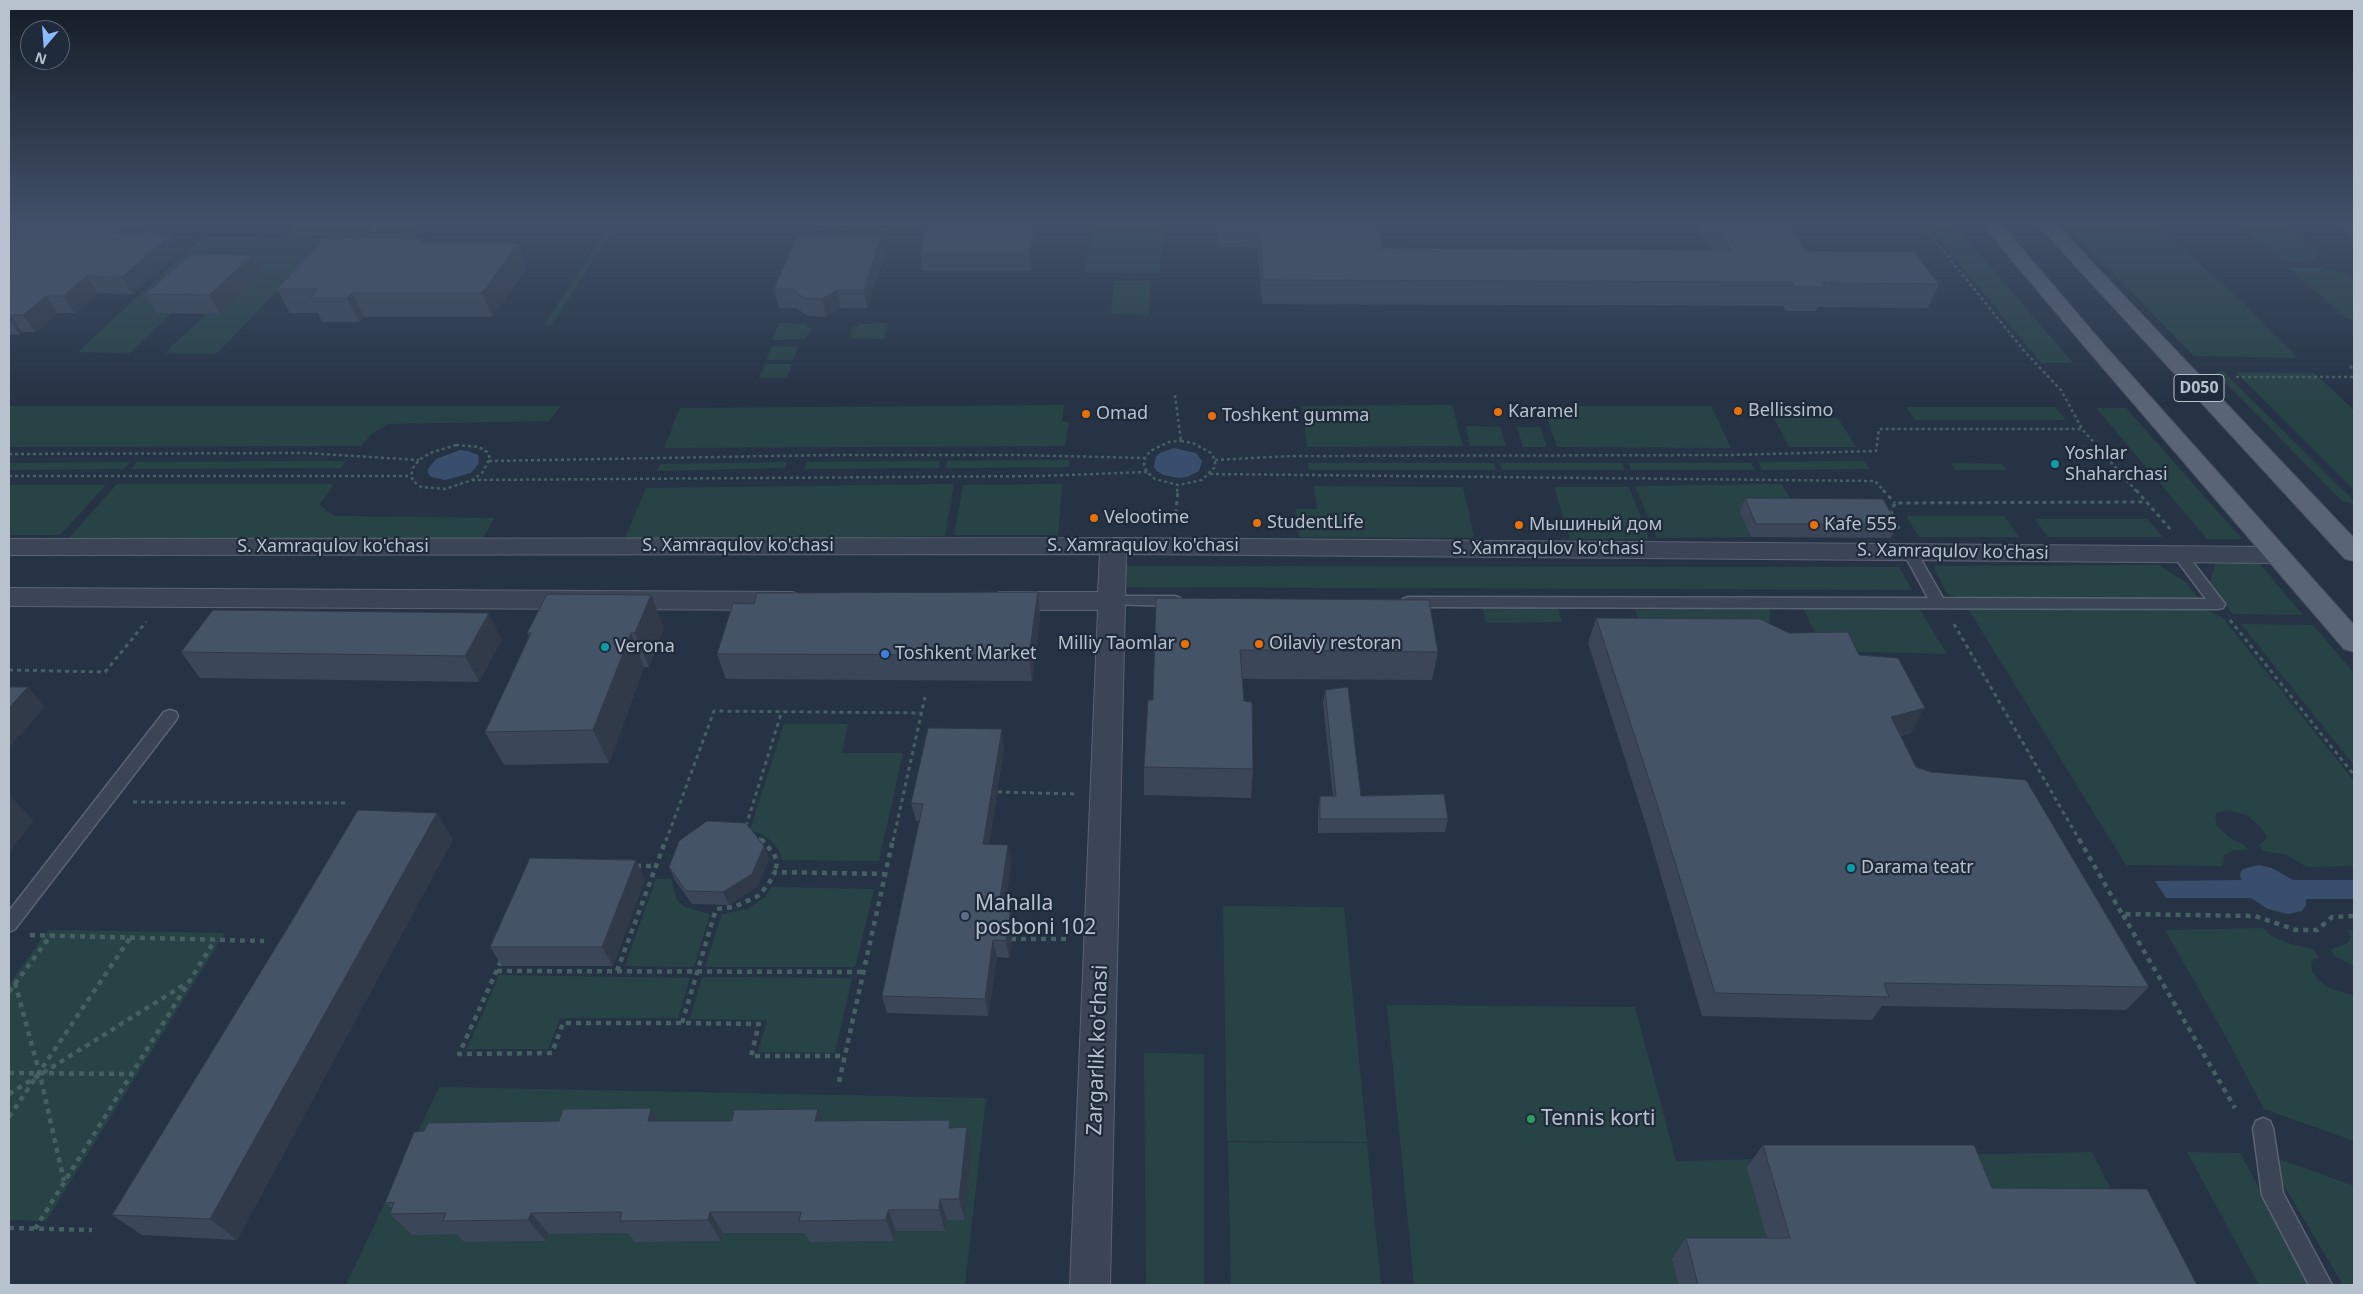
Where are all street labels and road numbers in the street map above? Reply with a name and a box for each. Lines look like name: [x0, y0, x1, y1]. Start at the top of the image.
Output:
road number: D050: [2174, 374, 2224, 402]
street label: S. Xamraqulov ko'chasi: [642, 535, 834, 557]
street label: S. Xamraqulov ko'chasi: [1047, 535, 1239, 557]
street label: S. Xamraqulov ko'chasi: [237, 536, 429, 558]
street label: S. Xamraqulov ko'chasi: [1452, 538, 1644, 560]
street label: S. Xamraqulov ko'chasi: [1857, 540, 2049, 564]
street label: Zargarlik ko'chasi: [1082, 964, 1114, 1136]

